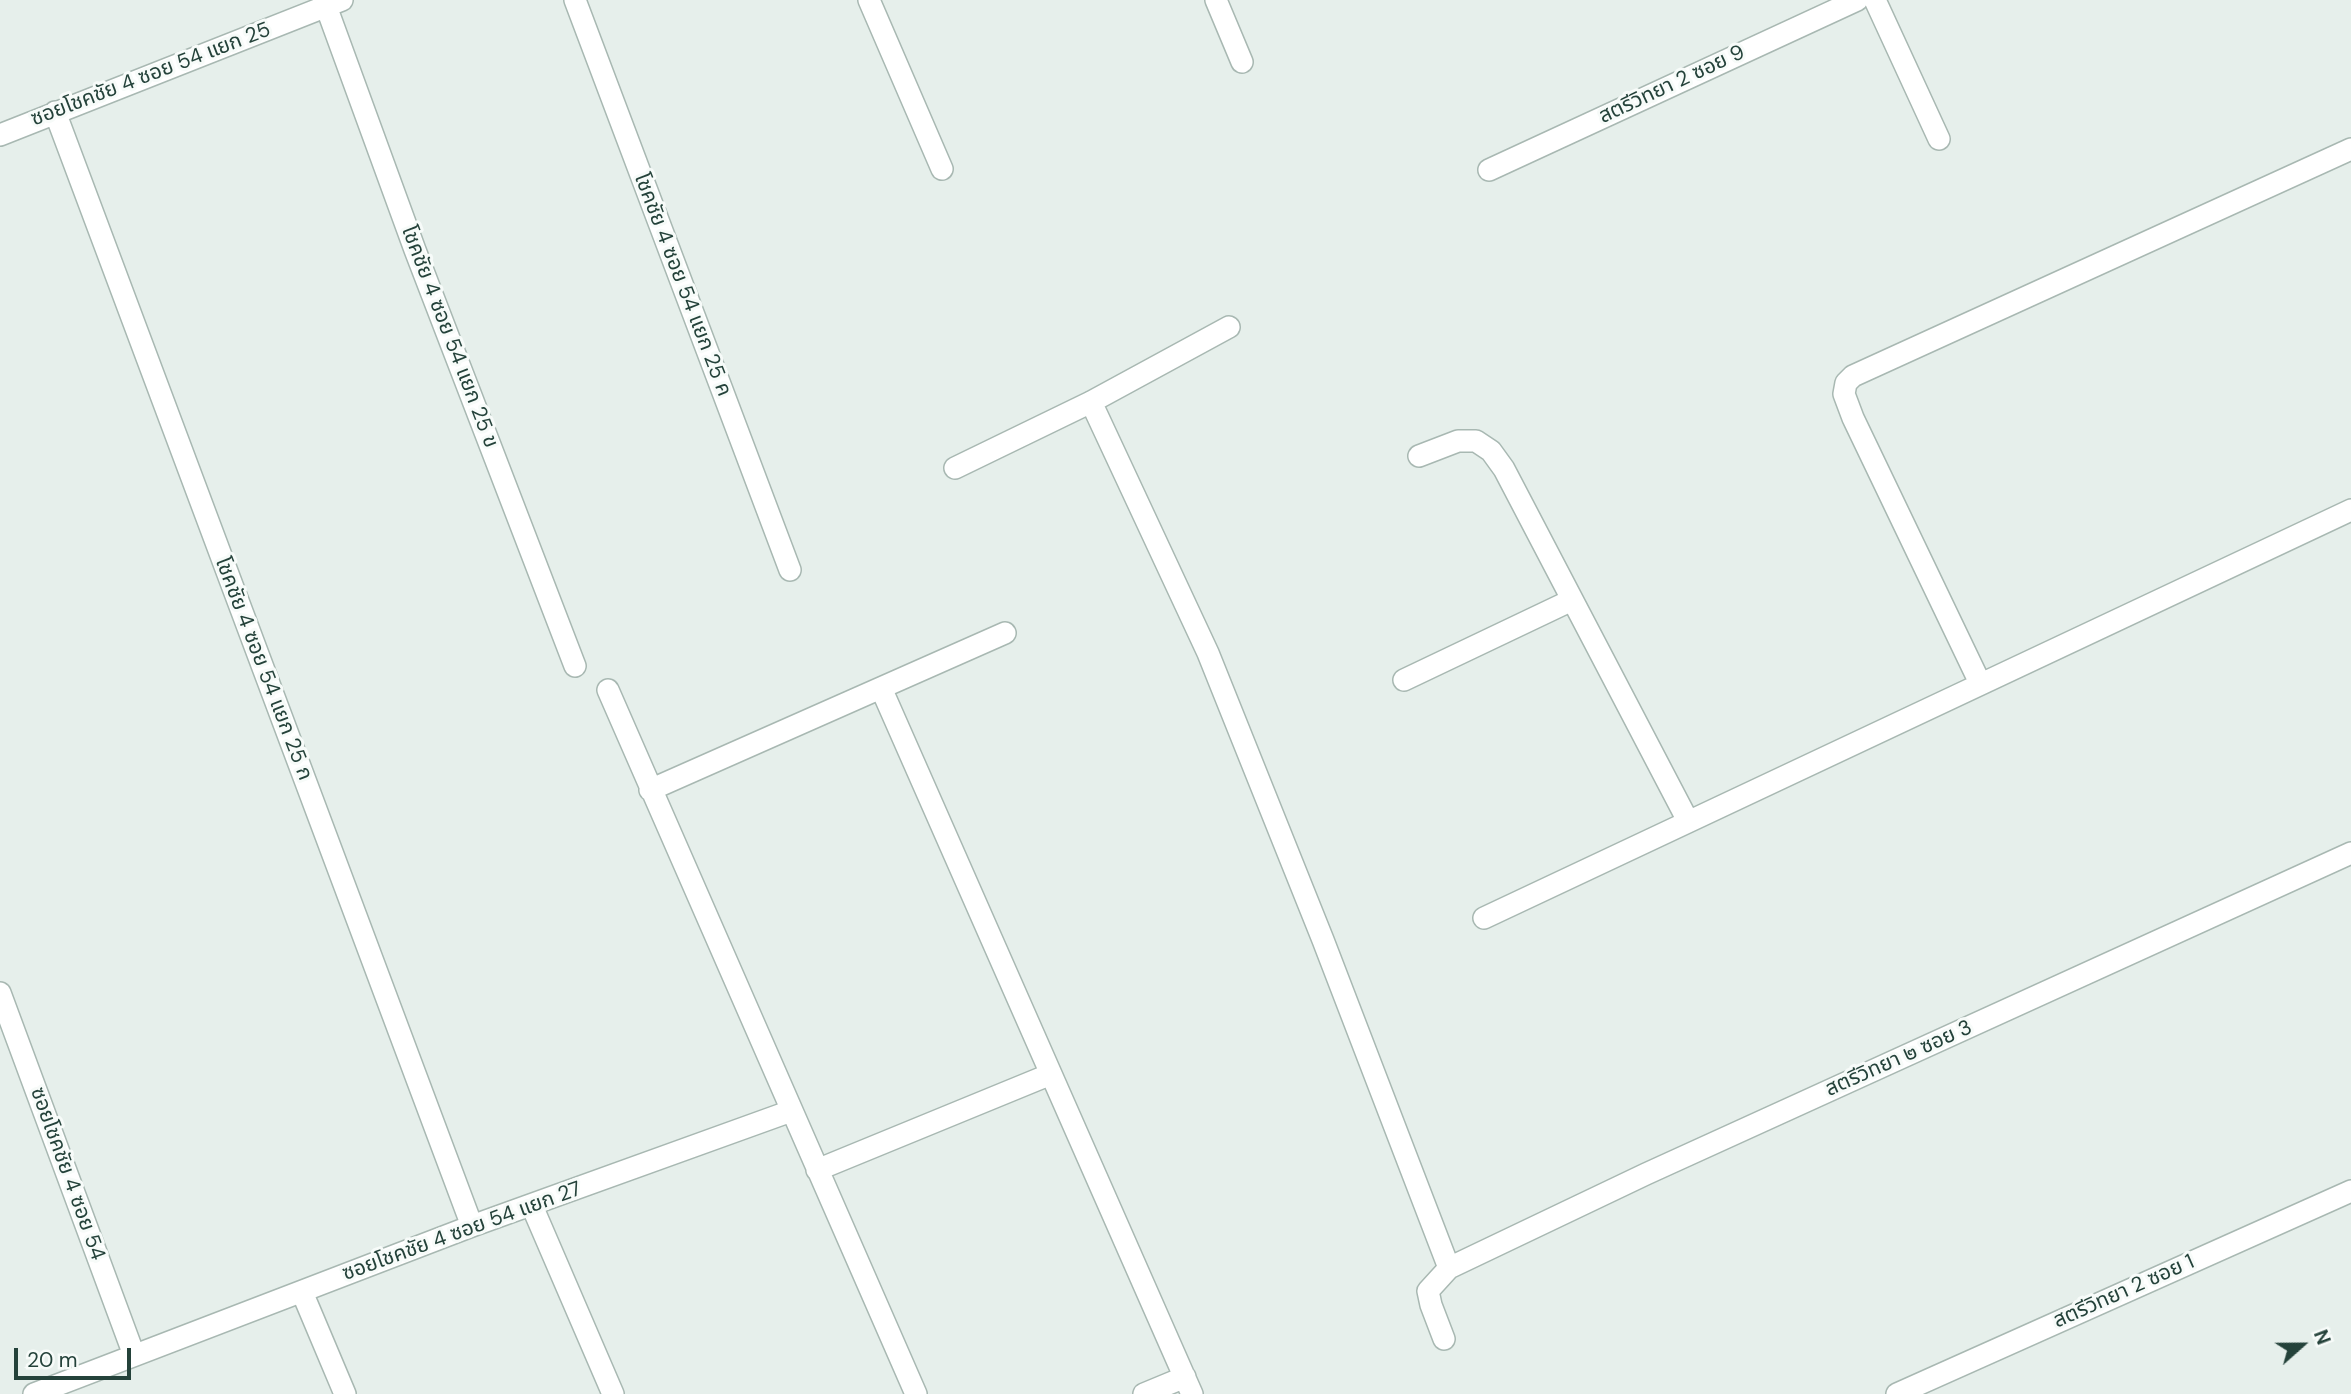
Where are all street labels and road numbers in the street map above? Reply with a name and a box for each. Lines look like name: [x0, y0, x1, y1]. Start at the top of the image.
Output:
street label: ซอยโชคชัย 4 ซอย 54 แยก 25: [28, 18, 274, 132]
street label: สตรีวิทยา 2 ซอย 9: [1595, 40, 1749, 130]
street label: โชคชัย 4 ซอย 54 แยก 25 ค: [628, 170, 736, 400]
street label: โชคชัย 4 ซอย 54 แยก 25 ข: [395, 223, 503, 451]
street label: โชคชัย 4 ซอย 54 แยก 25 ก: [209, 554, 317, 784]
street label: สตรีวิทยา ๒ ซอย 3: [1822, 1015, 1976, 1103]
street label: ซอยโชคชัย 4 ซอย 54: [24, 1084, 110, 1264]
street label: ซอยโชคชัย 4 ซอย 54 แยก 27: [339, 1177, 585, 1287]
street label: สตรีวิทยา 2 ซอย 1: [2050, 1250, 2198, 1334]

